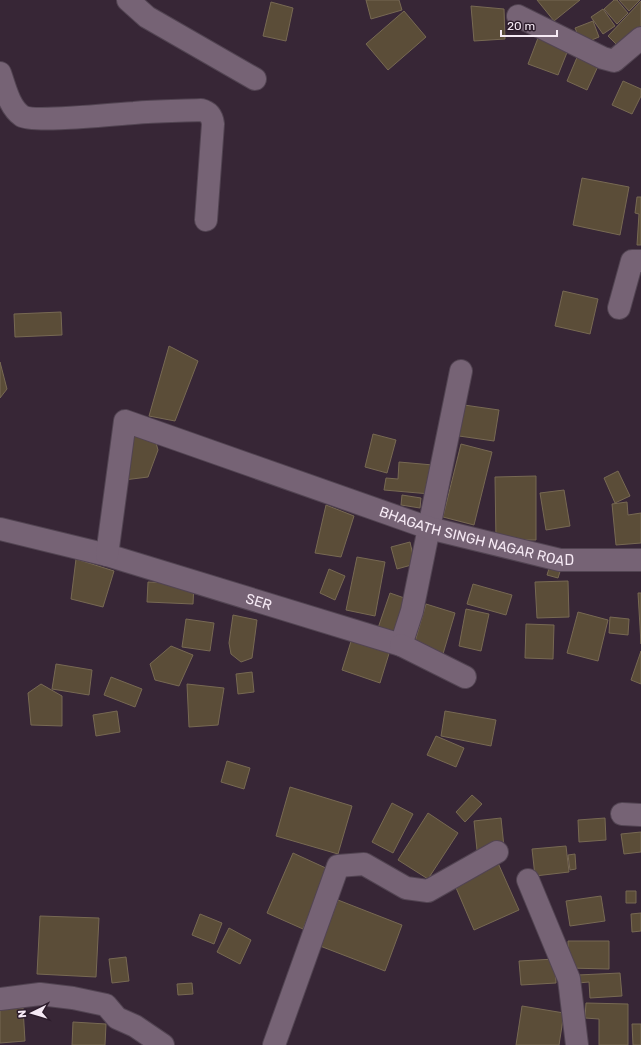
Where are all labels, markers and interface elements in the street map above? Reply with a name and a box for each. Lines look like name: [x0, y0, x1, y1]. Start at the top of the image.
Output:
scale bar: [501, 12, 557, 38]
text: 20 m: [507, 19, 535, 33]
street label: BHAGATH SINGH NAGAR ROAD: [377, 503, 574, 570]
street label: SER: [244, 590, 274, 614]
north arrow: [12, 993, 52, 1033]
text: N: [16, 1009, 29, 1018]

